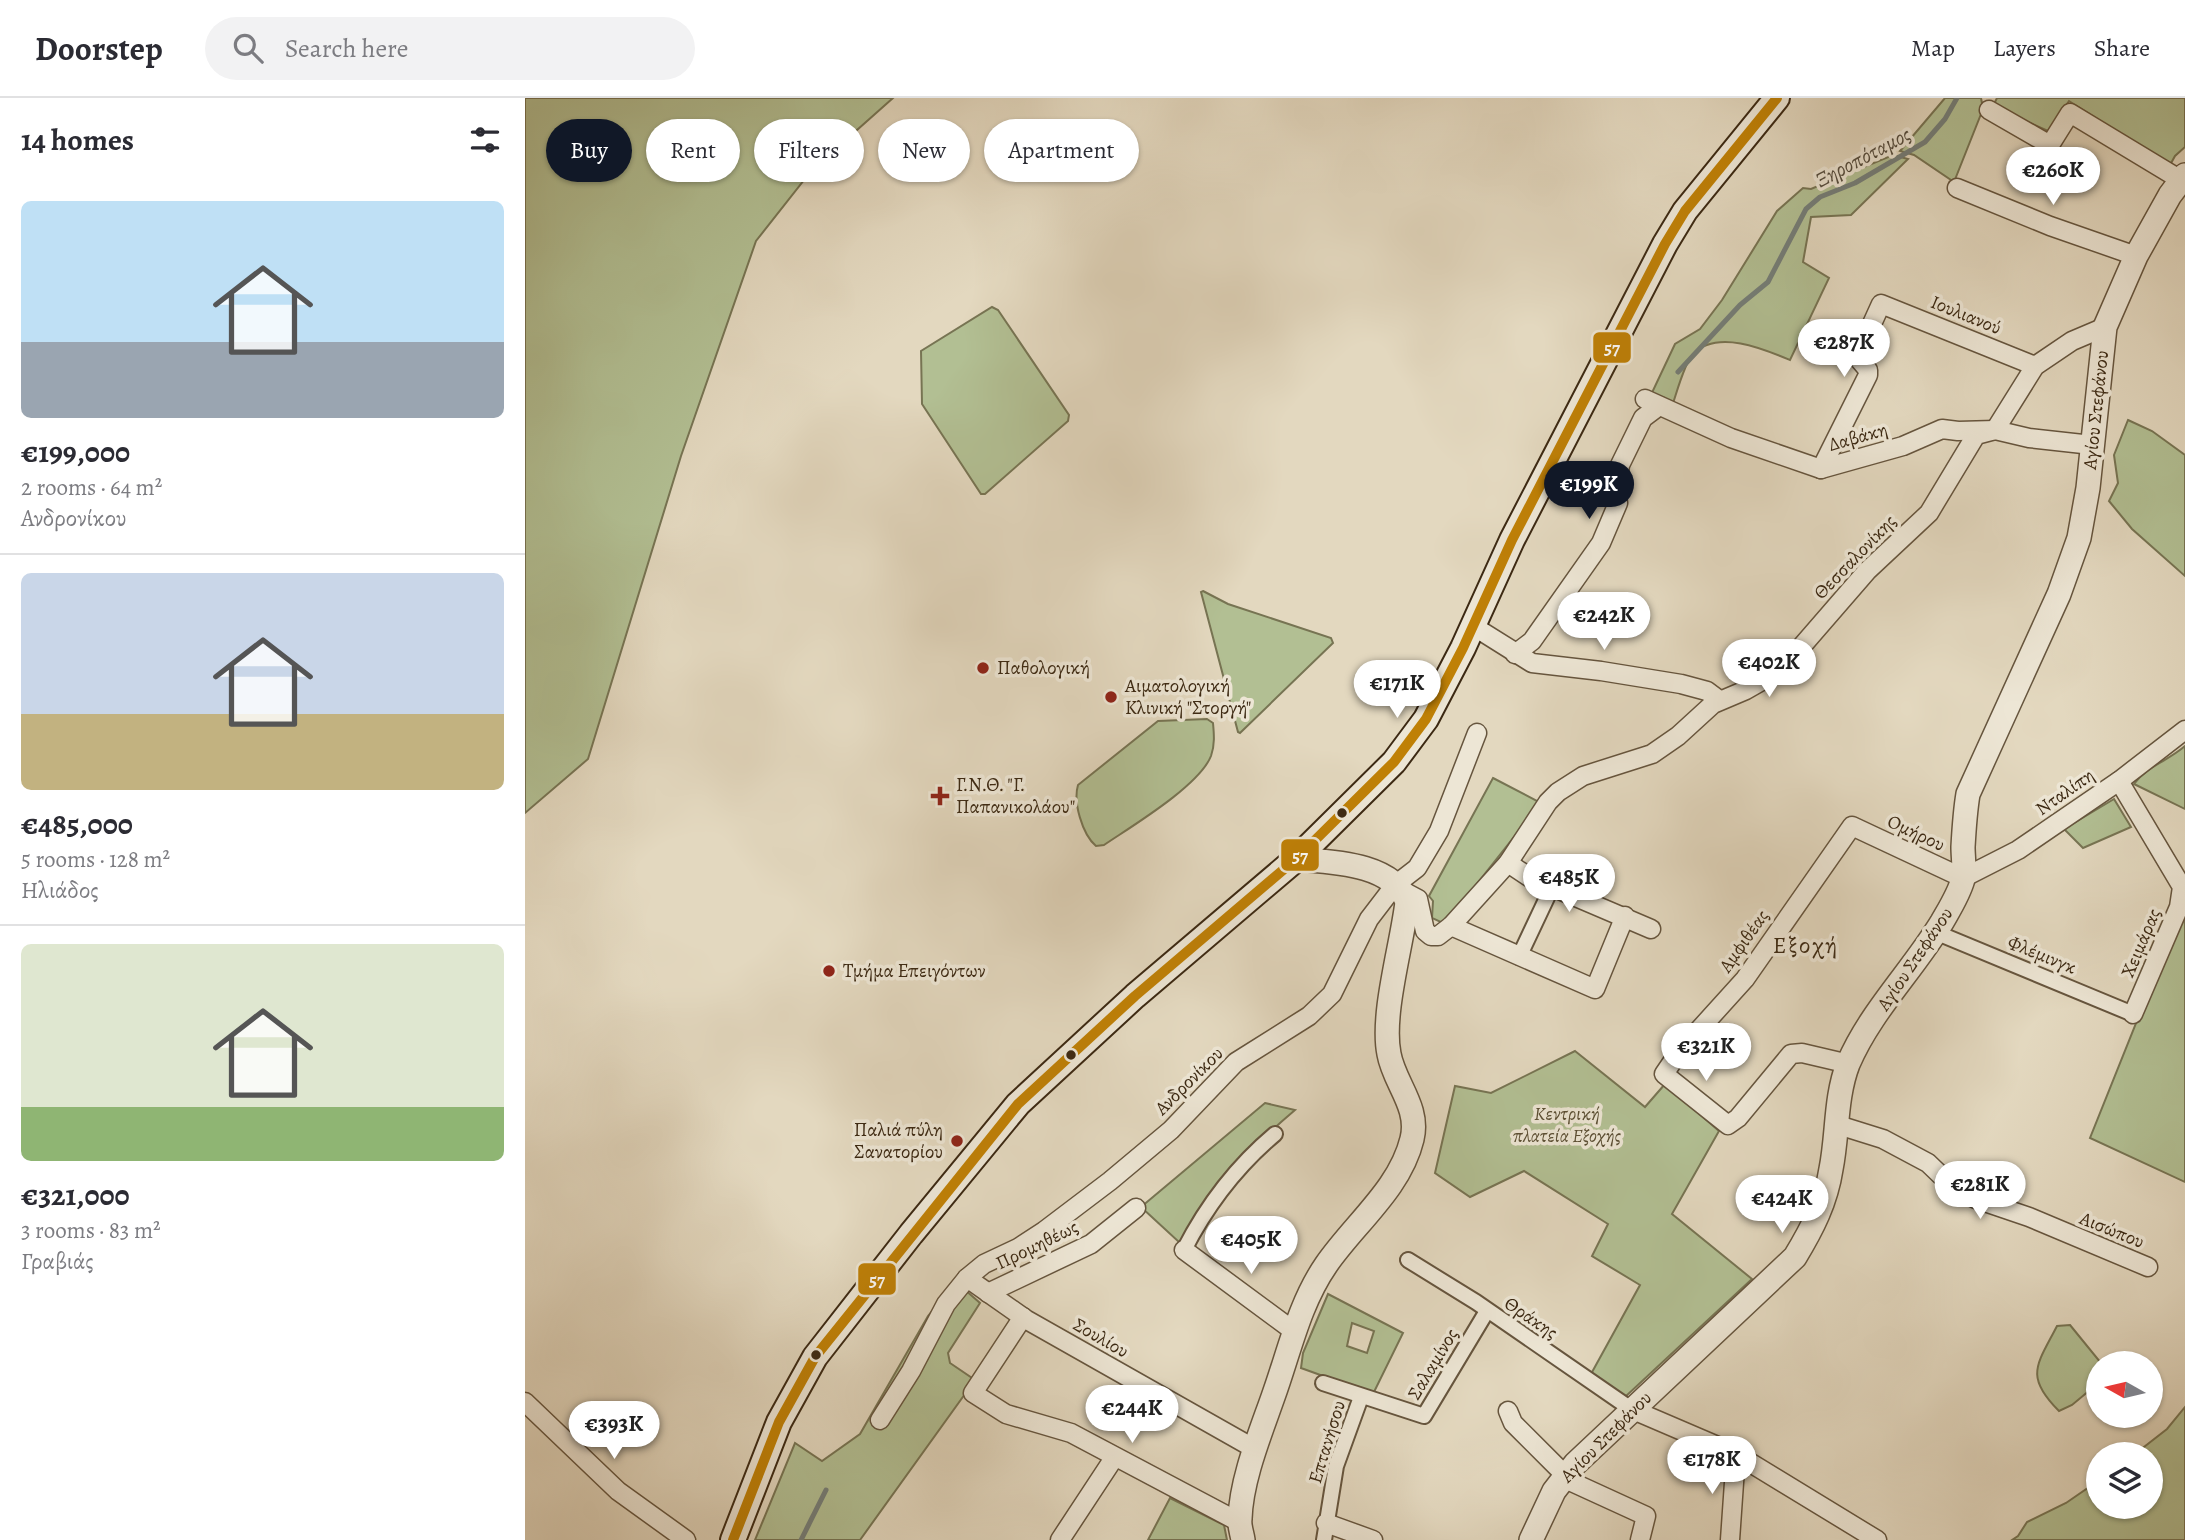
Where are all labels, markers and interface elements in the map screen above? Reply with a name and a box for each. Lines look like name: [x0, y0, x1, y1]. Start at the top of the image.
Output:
search box: [205, 17, 695, 80]
text: Doorstep: [35, 26, 163, 71]
icon: search: [229, 29, 267, 67]
text: Search here: [285, 31, 408, 66]
text: Map: [1911, 32, 1955, 64]
text: Layers: [1993, 32, 2056, 64]
text: Share: [2094, 32, 2150, 64]
chip: Buy: [546, 119, 632, 182]
chip: Rent: [646, 119, 740, 182]
chip: Filters: [754, 119, 864, 182]
chip: New: [878, 119, 970, 182]
chip: Apartment: [984, 119, 1139, 182]
text: 14 homes: [21, 120, 134, 160]
water label: Ξηροπόταμος: [1810, 120, 1916, 194]
icon: filters: [466, 121, 504, 159]
pin: €260K: [2004, 148, 2102, 207]
text: €260K: [2022, 154, 2084, 185]
icon: home: [200, 247, 326, 373]
street label: Ιουλιανού: [1927, 289, 2005, 341]
pin: €287K: [1795, 320, 1893, 379]
text: €287K: [1814, 326, 1874, 357]
line badge: 57: [1592, 331, 1632, 364]
text: 57: [1604, 335, 1621, 361]
street label: Αγίου Στεφάνου: [2077, 349, 2115, 472]
street label: Δαβάκη: [1825, 416, 1891, 458]
text: €199,000: [21, 432, 130, 472]
pin: €199K: [1540, 462, 1638, 521]
text: €199K: [1560, 468, 1618, 499]
text: 2 rooms · 64 m²: [21, 472, 162, 503]
text: Ανδρονίκου: [21, 503, 127, 534]
street label: Θεσσαλονίκης: [1808, 509, 1902, 605]
pin: €242K: [1555, 592, 1653, 652]
text: €242K: [1573, 599, 1635, 630]
icon: home: [200, 619, 326, 745]
pin: €402K: [1720, 640, 1818, 699]
text: €402K: [1738, 646, 1800, 677]
place label: Παθολογική: [997, 655, 1090, 681]
marker: Παθολογική: [975, 660, 991, 676]
pin: €171K: [1348, 660, 1446, 720]
text: €171K: [1370, 667, 1424, 698]
place label: Αιματολογική Κλινική "Στοργή": [1124, 673, 1251, 721]
marker: Αιματολογική Κλινική "Στοργή": [1103, 689, 1119, 705]
street label: Νταλίπη: [2030, 762, 2100, 822]
place label: Γ.Ν.Θ. "Γ. Παπανικολάου": [956, 772, 1075, 820]
marker: Γ.Ν.Θ. "Γ. Παπανικολάου": [930, 786, 950, 806]
text: €485,000: [21, 804, 133, 844]
unlabelled marker: [1335, 806, 1349, 820]
street label: Ομήρου: [1883, 808, 1949, 858]
line badge: 57: [1280, 838, 1320, 872]
text: 57: [1292, 843, 1309, 869]
text: 5 rooms · 128 m²: [21, 844, 170, 875]
pin: €485K: [1520, 854, 1618, 914]
text: €485K: [1539, 861, 1599, 892]
text: Ηλιάδος: [21, 875, 99, 906]
street label: Αγίου Στεφάνου: [1870, 902, 1959, 1017]
street label: Αμφιθέας: [1712, 904, 1775, 978]
street label: Χειμάρας: [2115, 904, 2167, 982]
street label: Φλέμινγκ: [2004, 929, 2080, 981]
district label: Εξοχή: [1773, 930, 1839, 961]
place label: Τμήμα Επειγόντων: [843, 958, 986, 984]
marker: Τμήμα Επειγόντων: [821, 963, 837, 979]
icon: home: [200, 990, 326, 1116]
pin: €321K: [1657, 1024, 1755, 1083]
text: €321K: [1677, 1030, 1735, 1061]
street label: Ανδρονίκου: [1148, 1041, 1229, 1122]
unlabelled marker: [1064, 1048, 1078, 1062]
park label: Κεντρική πλατεία Εξοχής: [1513, 1101, 1621, 1149]
place label: Παλιά πύλη Σανατορίου: [854, 1117, 943, 1165]
marker: Παλιά πύλη Σανατορίου: [949, 1133, 965, 1149]
pin: €281K: [1931, 1162, 2029, 1221]
text: €281K: [1951, 1168, 2009, 1199]
text: €321,000: [21, 1175, 130, 1215]
pin: €424K: [1733, 1176, 1831, 1235]
text: €424K: [1751, 1182, 1813, 1213]
street label: Αισώπου: [2075, 1205, 2148, 1255]
street label: Προμηθέως: [991, 1214, 1083, 1276]
text: 3 rooms · 83 m²: [21, 1215, 161, 1246]
pin: €405K: [1202, 1216, 1300, 1276]
text: €405K: [1221, 1223, 1281, 1254]
text: Γραβιάς: [21, 1246, 94, 1277]
line badge: 57: [857, 1262, 897, 1296]
text: 57: [869, 1267, 886, 1293]
street label: Θράκης: [1499, 1291, 1563, 1345]
street label: Σουλίου: [1069, 1312, 1133, 1364]
street label: Σαλαμίνος: [1402, 1323, 1465, 1405]
unlabelled marker: [809, 1348, 823, 1362]
north arrow: [2086, 1351, 2163, 1428]
map controls: [2086, 1351, 2163, 1519]
pin: €244K: [1083, 1386, 1181, 1445]
street label: Αγίου Στεφάνου: [1554, 1386, 1657, 1489]
text: €244K: [1101, 1392, 1163, 1423]
street label: Επτανήσου: [1302, 1397, 1352, 1487]
pin: €393K: [565, 1402, 663, 1461]
text: €393K: [585, 1408, 643, 1439]
pin: €178K: [1663, 1436, 1761, 1496]
button: layers: [2086, 1442, 2163, 1519]
text: €178K: [1683, 1443, 1741, 1474]

